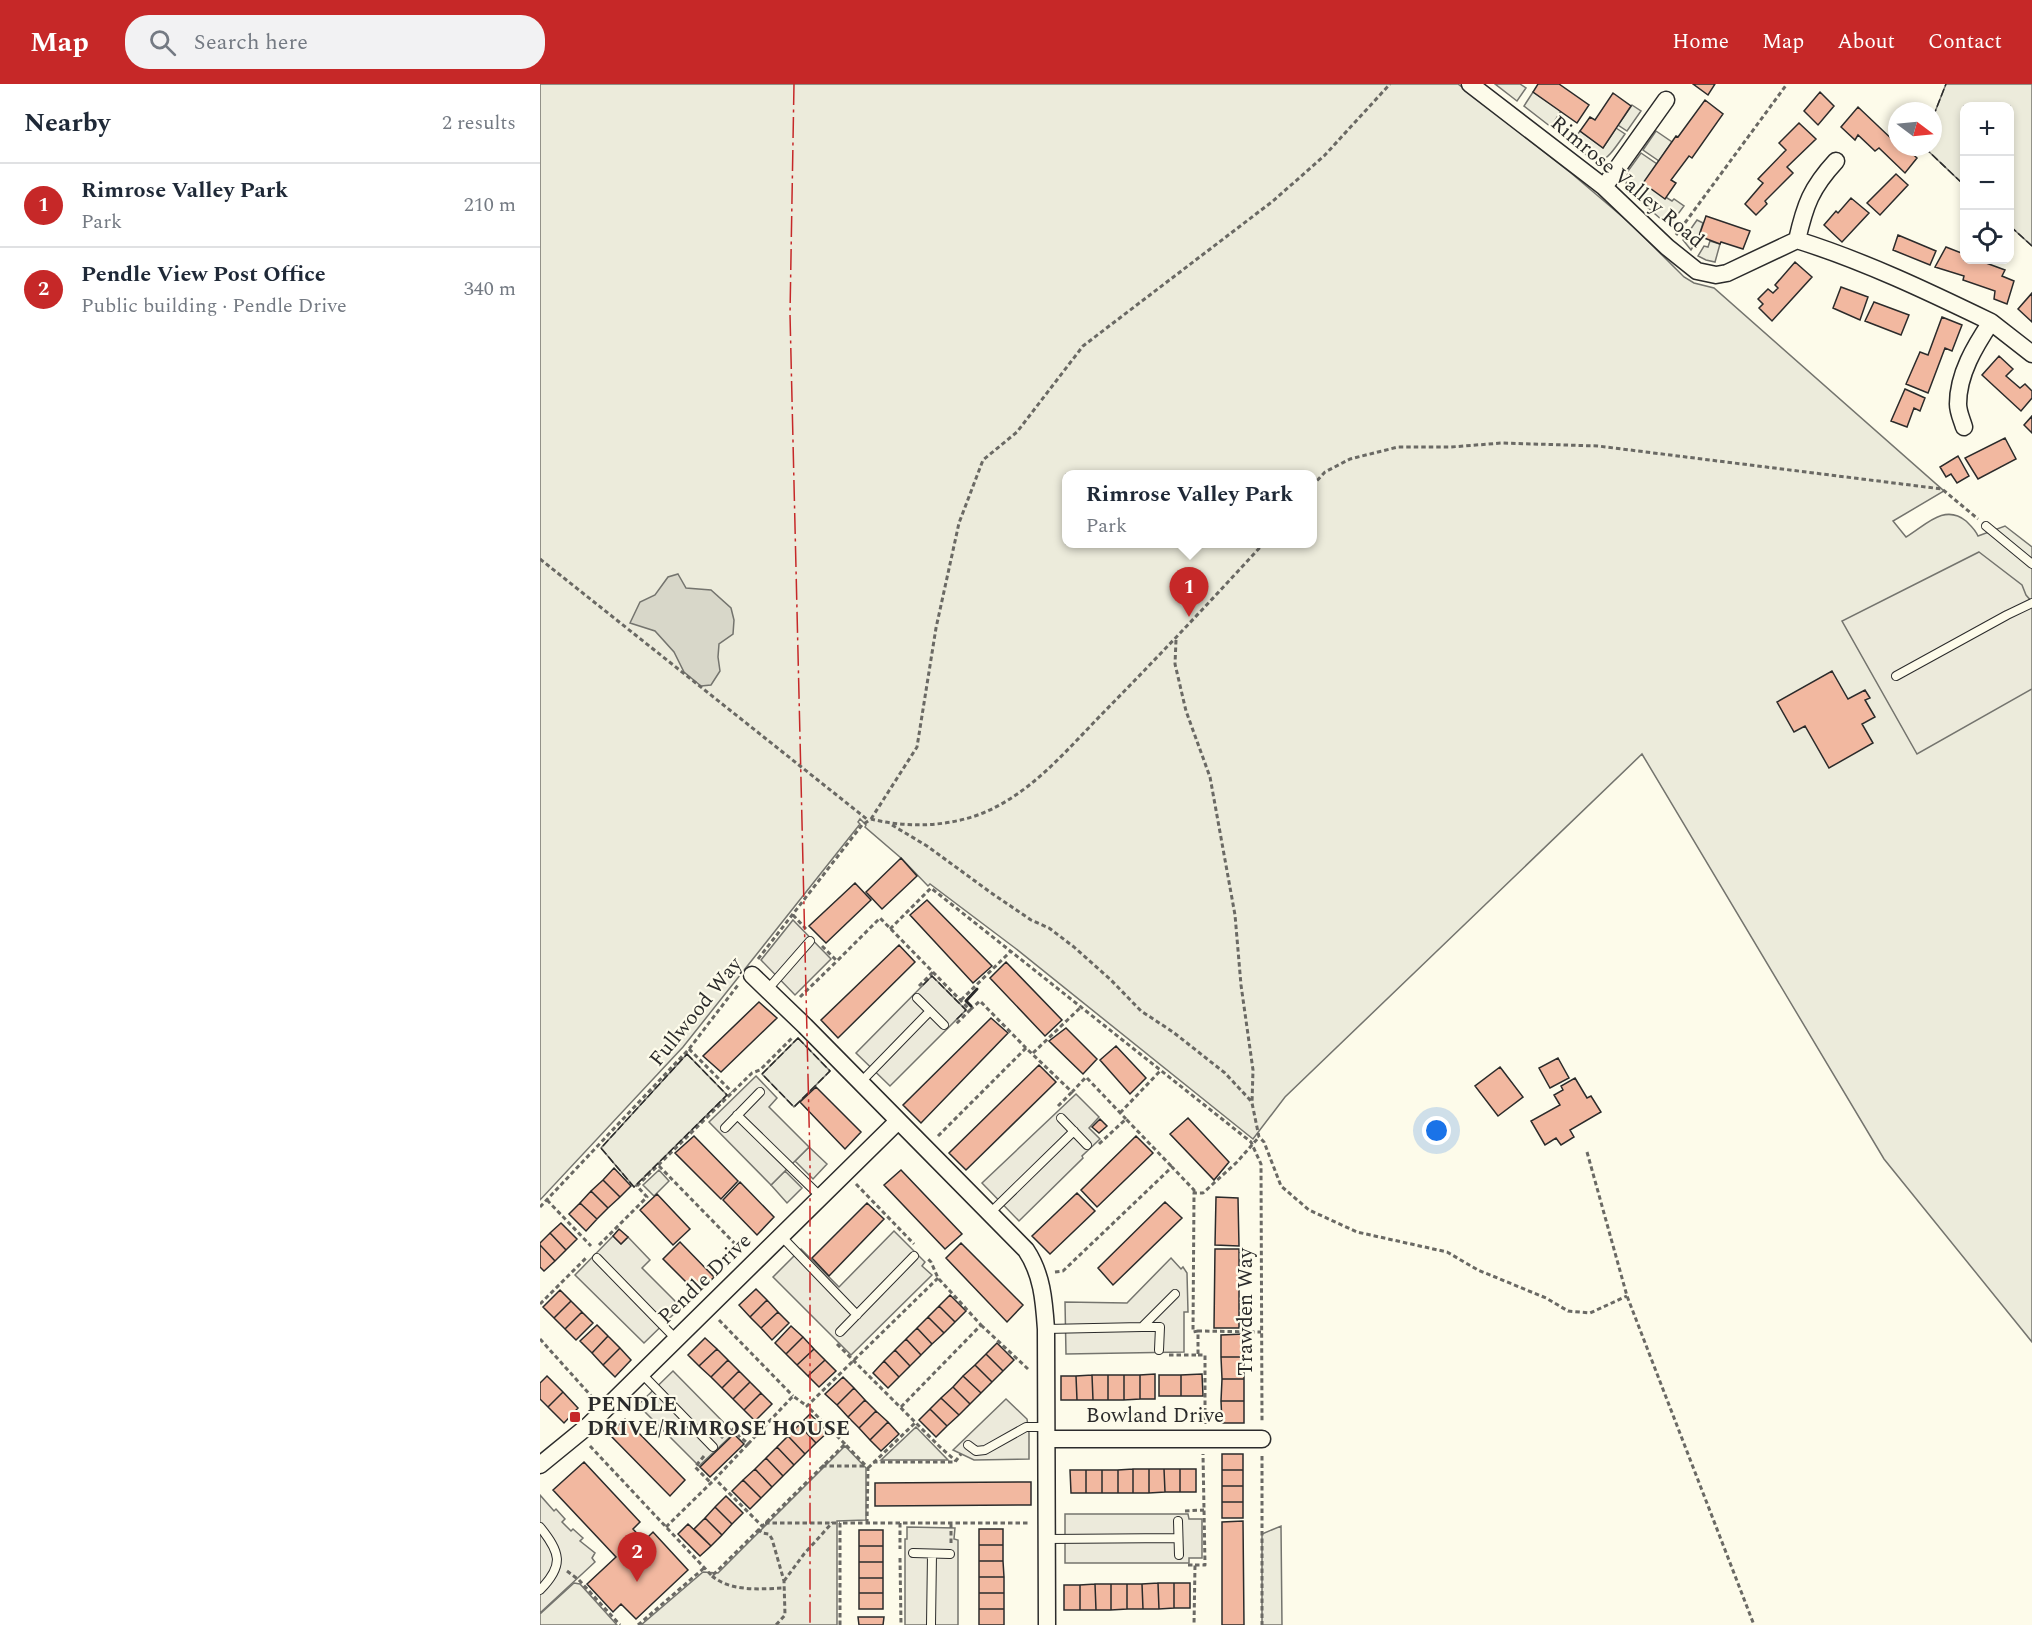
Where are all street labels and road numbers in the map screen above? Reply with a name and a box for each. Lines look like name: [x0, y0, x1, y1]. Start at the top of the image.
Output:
street label: Rimrose Valley Road: [1543, 108, 1711, 256]
street label: Fullwood Way: [642, 950, 751, 1074]
street label: Pendle Drive: [651, 1226, 759, 1332]
street label: Trawden Way: [1230, 1247, 1262, 1376]
street label: Bowland Drive: [1086, 1400, 1224, 1432]

